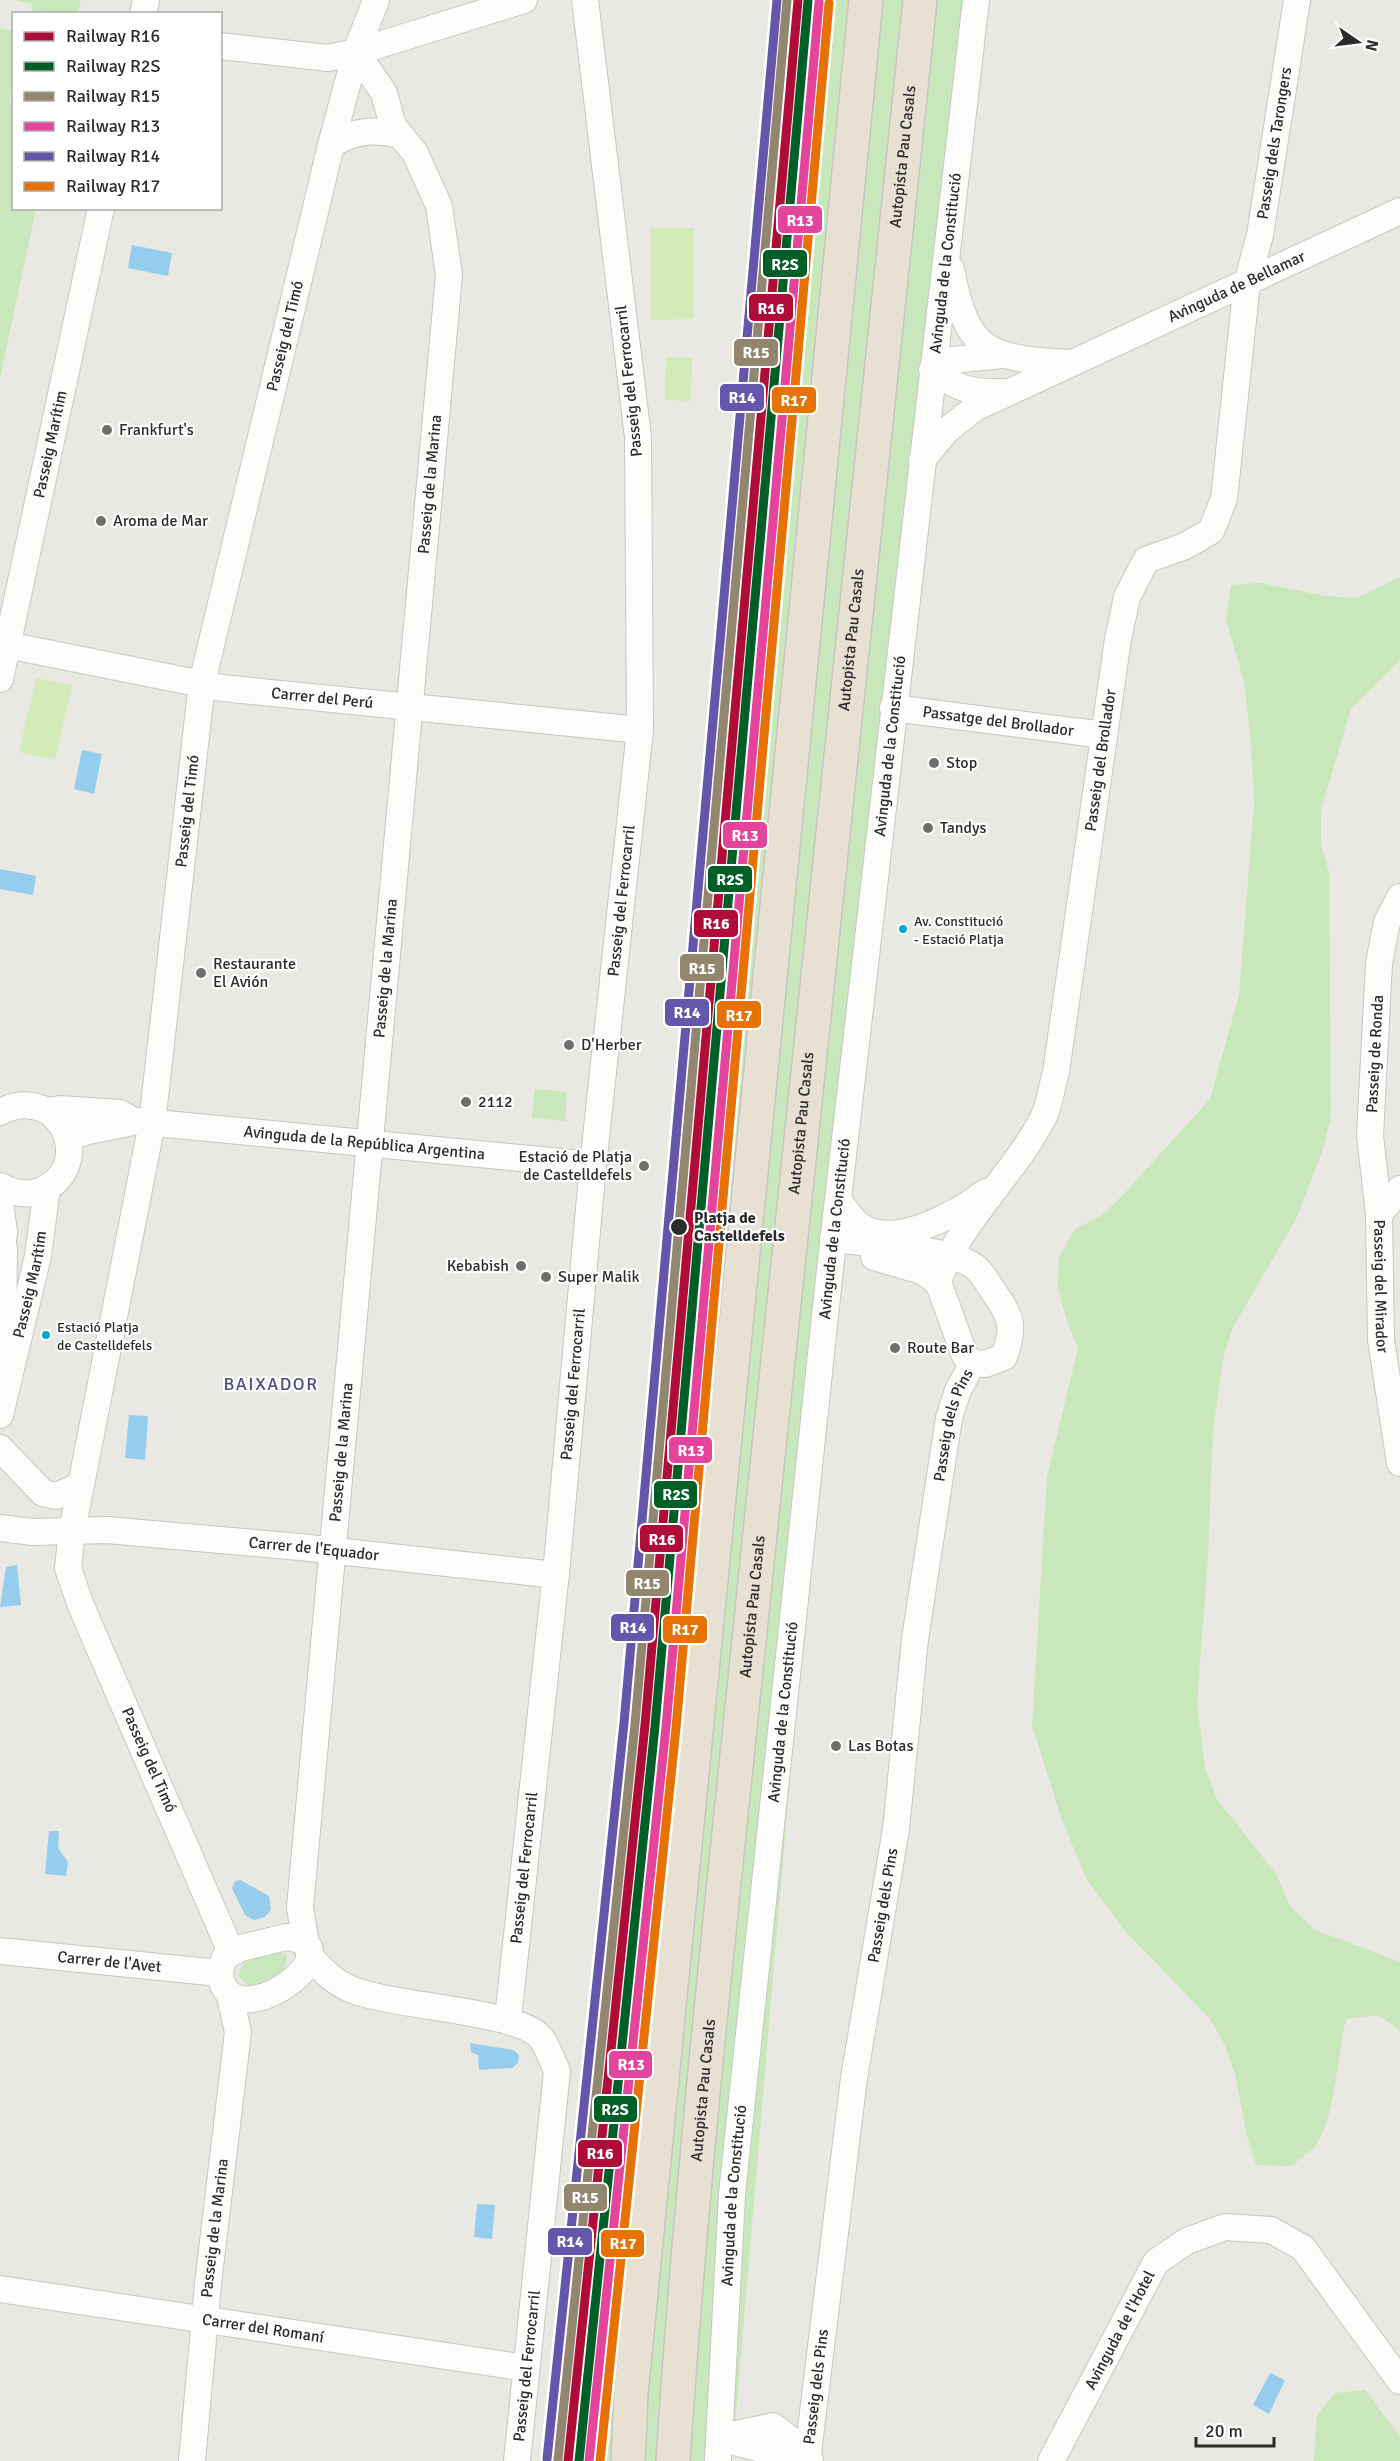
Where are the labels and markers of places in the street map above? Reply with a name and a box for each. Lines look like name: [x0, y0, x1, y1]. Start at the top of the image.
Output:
place label: Frankfurt's: [119, 420, 194, 440]
marker: Frankfurt's: [100, 423, 114, 437]
place label: Aroma de Mar: [113, 511, 208, 531]
marker: Aroma de Mar: [94, 514, 108, 528]
place label: Stop: [946, 753, 977, 773]
marker: Stop: [927, 756, 941, 770]
place label: Tandys: [940, 818, 987, 838]
marker: Tandys: [921, 821, 935, 835]
place label: Av. Constitució - Estació Platja: [914, 913, 1004, 948]
marker: Av. Constitució - Estació Platja: [897, 923, 909, 935]
place label: Restaurante El Avión: [213, 954, 296, 992]
marker: Restaurante El Avión: [194, 966, 208, 980]
place label: D'Herber: [581, 1035, 642, 1055]
marker: D'Herber: [562, 1038, 576, 1052]
place label: 2112: [478, 1092, 513, 1112]
marker: 2112: [459, 1095, 473, 1109]
place label: Estació de Platja de Castelldefels: [518, 1147, 632, 1185]
marker: Estació de Platja de Castelldefels: [637, 1159, 651, 1173]
place label: Platja de Castelldefels: [694, 1208, 785, 1246]
marker: Platja de Castelldefels: [669, 1217, 689, 1237]
place label: Kebabish: [447, 1256, 509, 1276]
marker: Kebabish: [514, 1259, 528, 1273]
place label: Super Malik: [558, 1267, 640, 1287]
marker: Super Malik: [539, 1270, 553, 1284]
place label: Estació Platja de Castelldefels: [57, 1319, 152, 1354]
marker: Estació Platja de Castelldefels: [40, 1329, 52, 1341]
place label: Route Bar: [907, 1338, 974, 1358]
marker: Route Bar: [888, 1341, 902, 1355]
place label: Las Botas: [848, 1736, 913, 1756]
marker: Las Botas: [829, 1739, 843, 1753]

